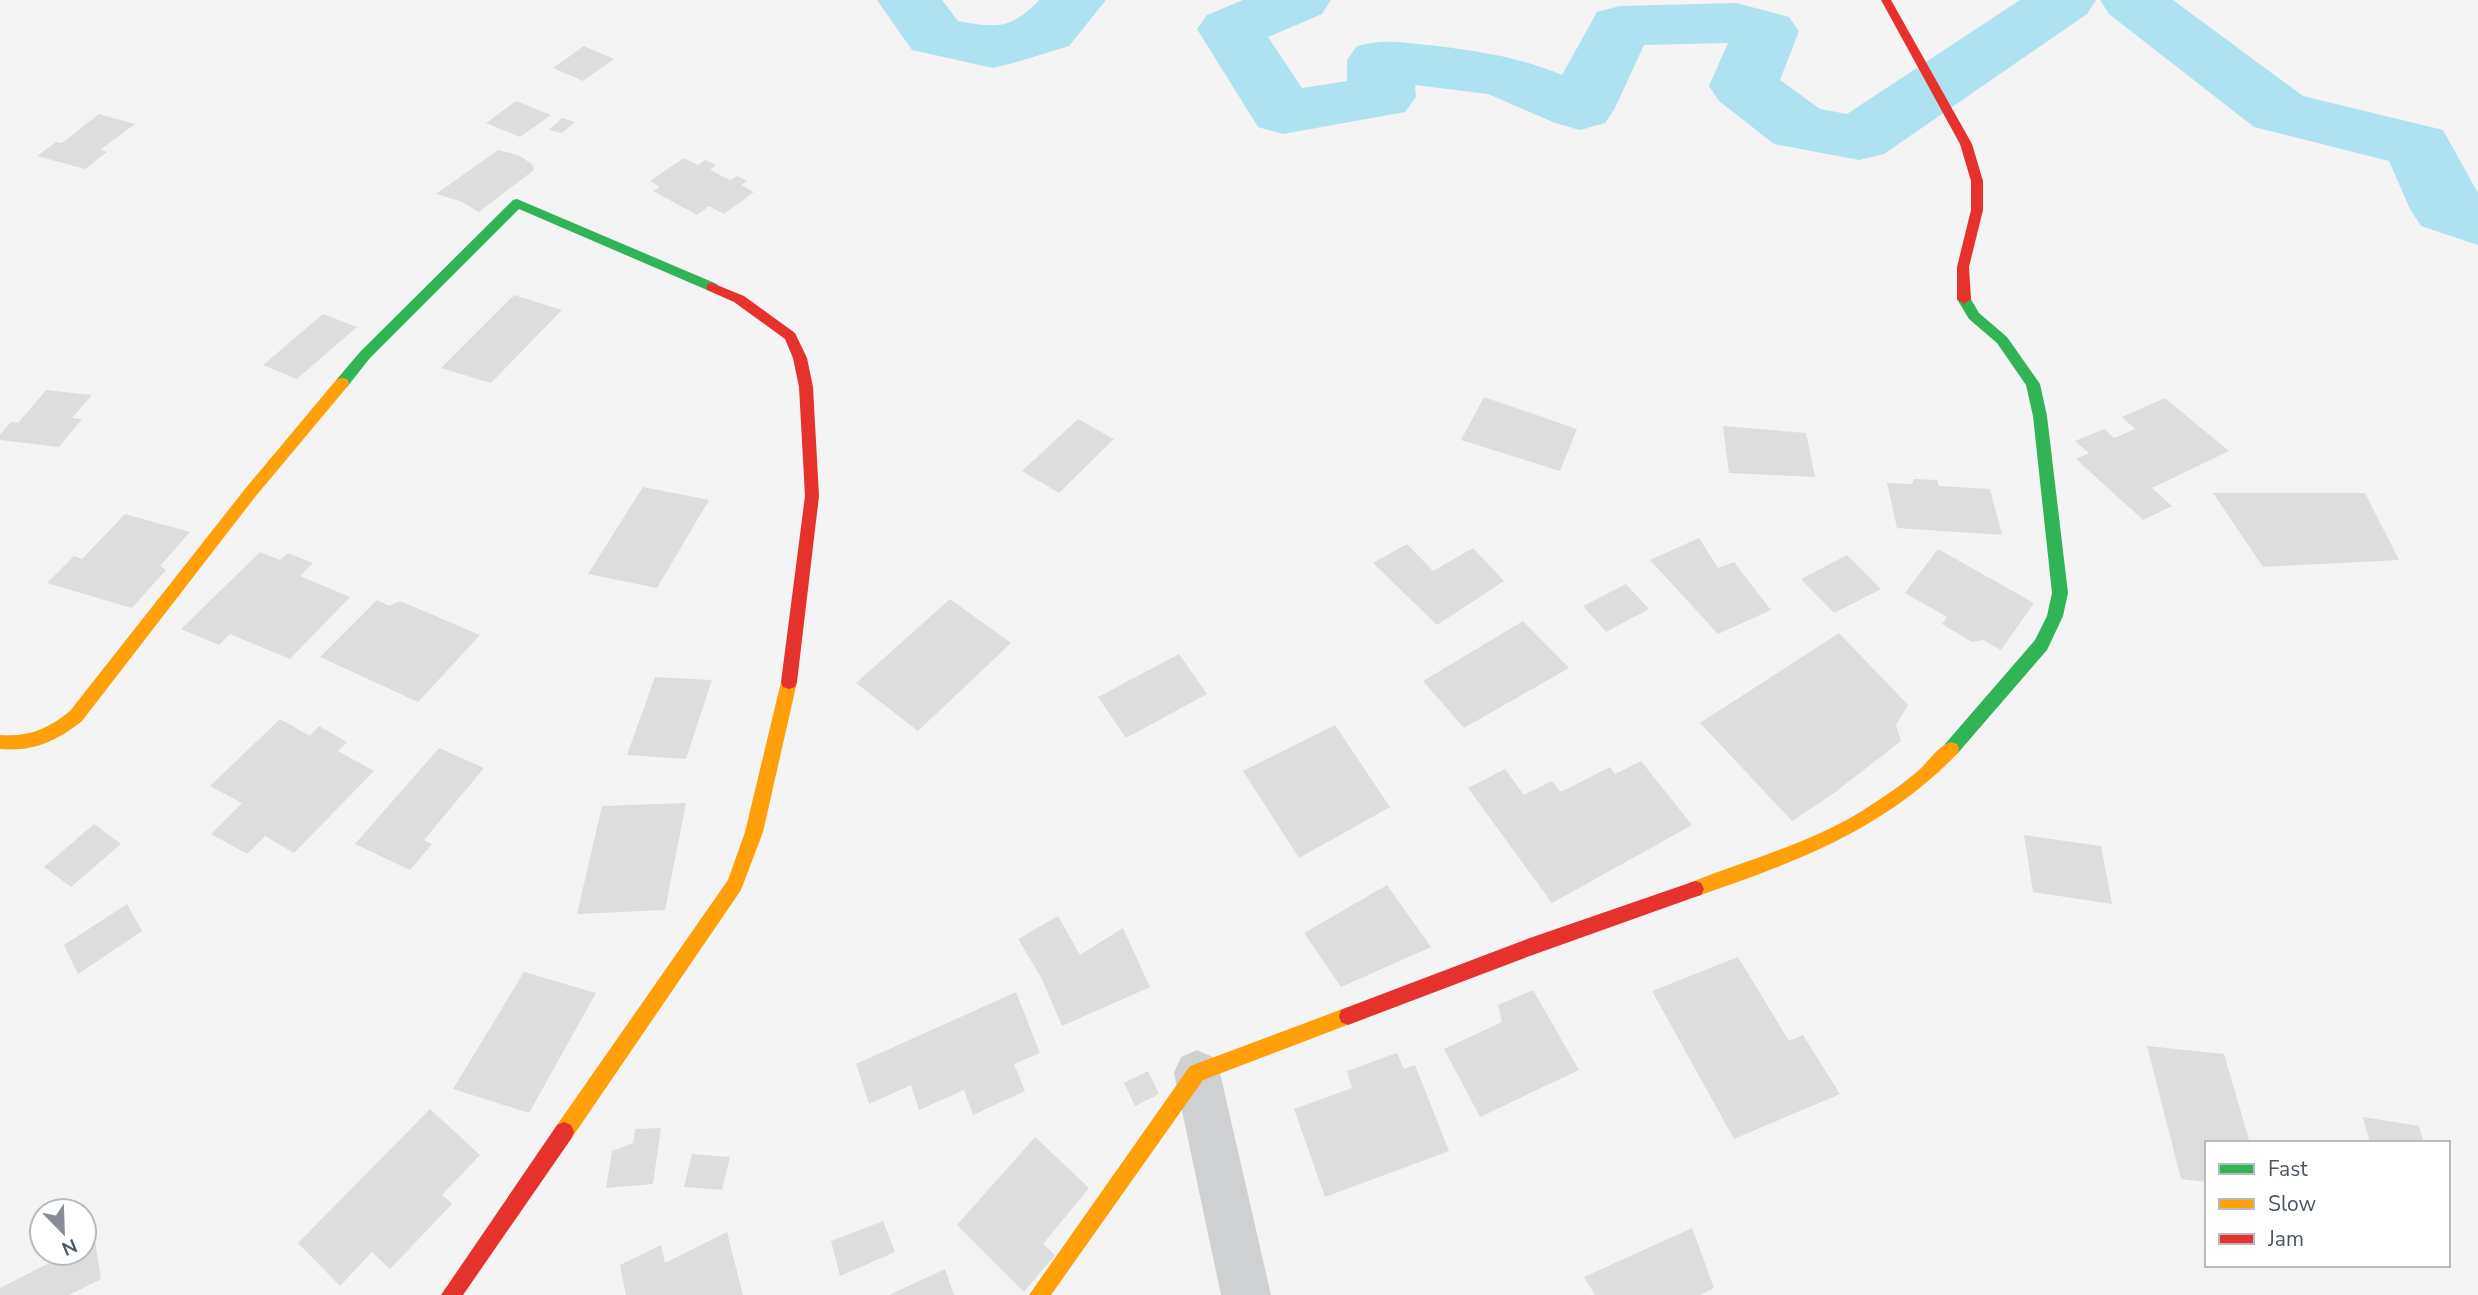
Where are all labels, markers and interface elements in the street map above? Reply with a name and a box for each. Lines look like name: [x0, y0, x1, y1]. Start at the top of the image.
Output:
legend: [2205, 1141, 2450, 1267]
text: Fast: [2268, 1155, 2308, 1183]
text: Slow: [2268, 1190, 2317, 1218]
north arrow: [28, 1197, 98, 1267]
text: Jam: [2267, 1225, 2304, 1253]
text: N: [58, 1232, 81, 1261]

